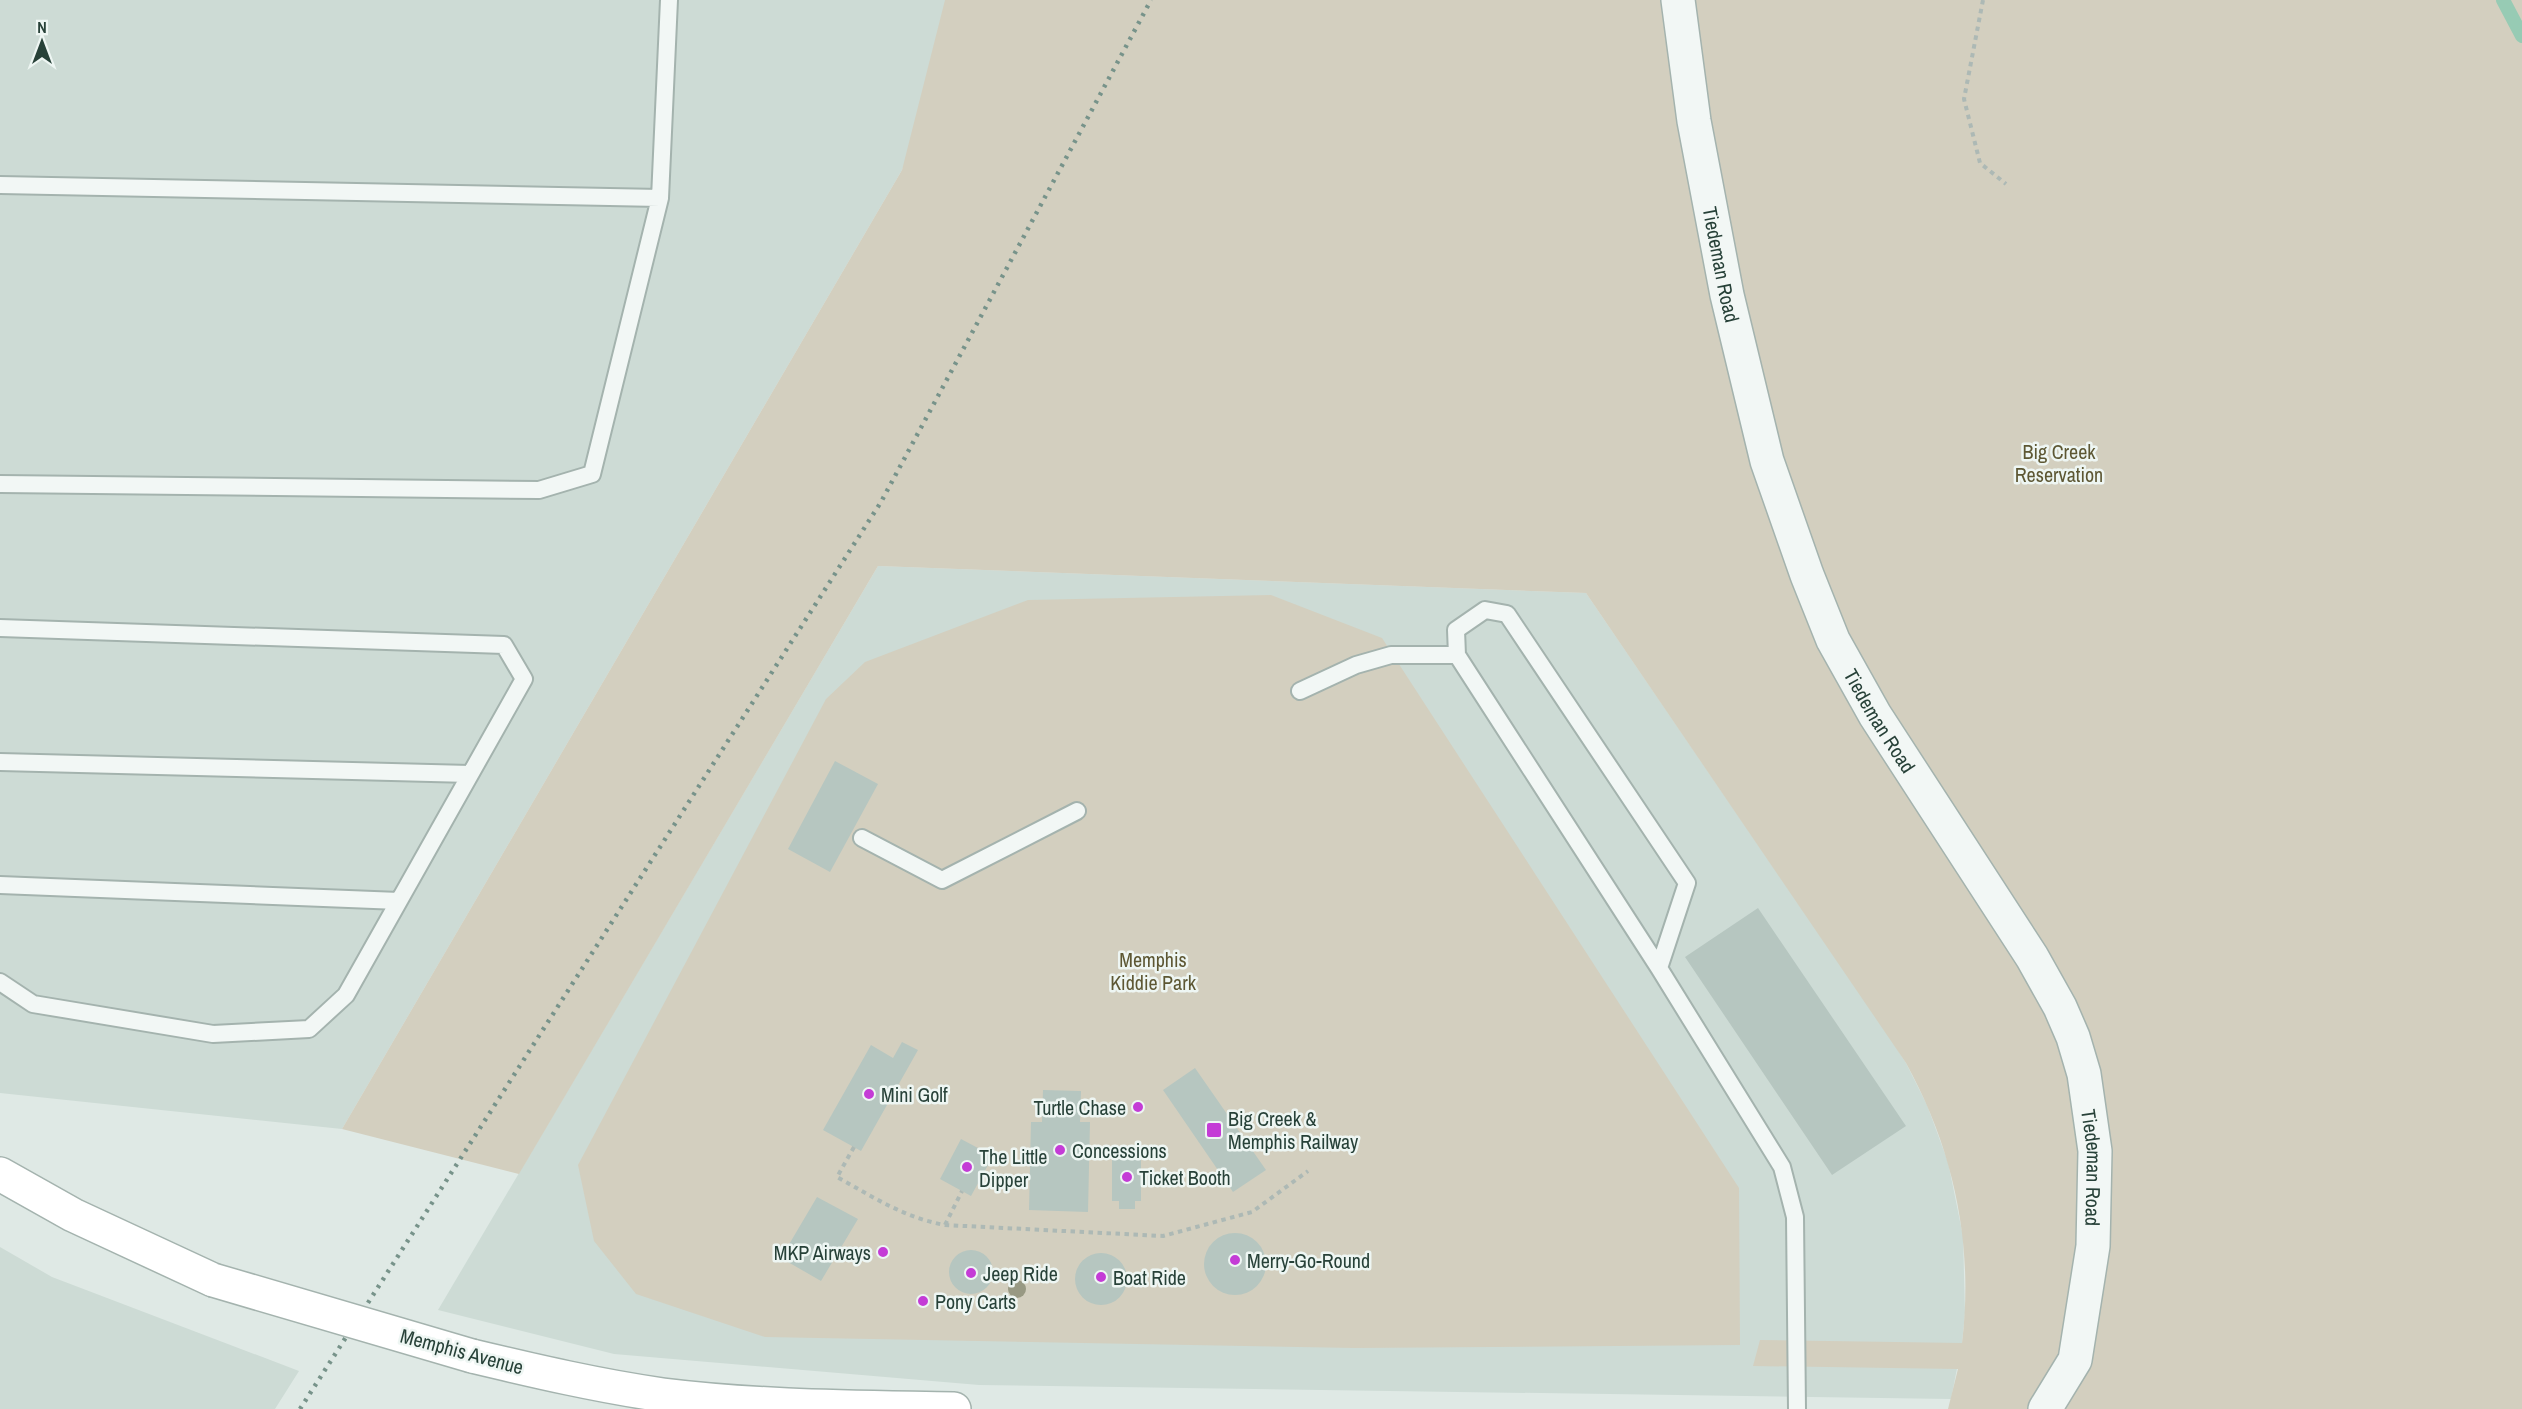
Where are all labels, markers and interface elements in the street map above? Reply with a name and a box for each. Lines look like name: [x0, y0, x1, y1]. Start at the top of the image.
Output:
north arrow: [12, 12, 72, 72]
text: N: [37, 16, 47, 38]
street label: Tiedeman Road: [1697, 204, 1747, 325]
park label: Big Creek Reservation: [2015, 438, 2103, 488]
street label: Tiedeman Road: [1838, 664, 1922, 778]
park label: Memphis Kiddie Park: [1110, 946, 1197, 996]
place label: Mini Golf: [881, 1081, 948, 1108]
marker: Mini Golf: [862, 1087, 876, 1101]
place label: Turtle Chase: [1034, 1094, 1126, 1121]
marker: Turtle Chase: [1131, 1100, 1145, 1114]
place label: Big Creek & Memphis Railway: [1228, 1105, 1359, 1155]
street label: Tiedeman Road: [2076, 1107, 2109, 1226]
marker: Big Creek & Memphis Railway: [1205, 1121, 1223, 1139]
place label: Concessions: [1072, 1137, 1167, 1164]
place label: The Little Dipper: [979, 1143, 1047, 1193]
marker: Concessions: [1053, 1143, 1067, 1157]
marker: The Little Dipper: [960, 1160, 974, 1174]
place label: Ticket Booth: [1139, 1164, 1231, 1191]
marker: Ticket Booth: [1120, 1170, 1134, 1184]
place label: MKP Airways: [774, 1239, 871, 1266]
marker: MKP Airways: [876, 1245, 890, 1259]
place label: Merry-Go-Round: [1247, 1247, 1370, 1274]
marker: Merry-Go-Round: [1228, 1253, 1242, 1267]
place label: Jeep Ride: [983, 1260, 1058, 1287]
place label: Boat Ride: [1113, 1264, 1186, 1291]
marker: Jeep Ride: [964, 1266, 978, 1280]
marker: Boat Ride: [1094, 1270, 1108, 1284]
place label: Pony Carts: [935, 1288, 1016, 1315]
marker: Pony Carts: [916, 1294, 930, 1308]
street label: Memphis Avenue: [397, 1322, 527, 1380]

